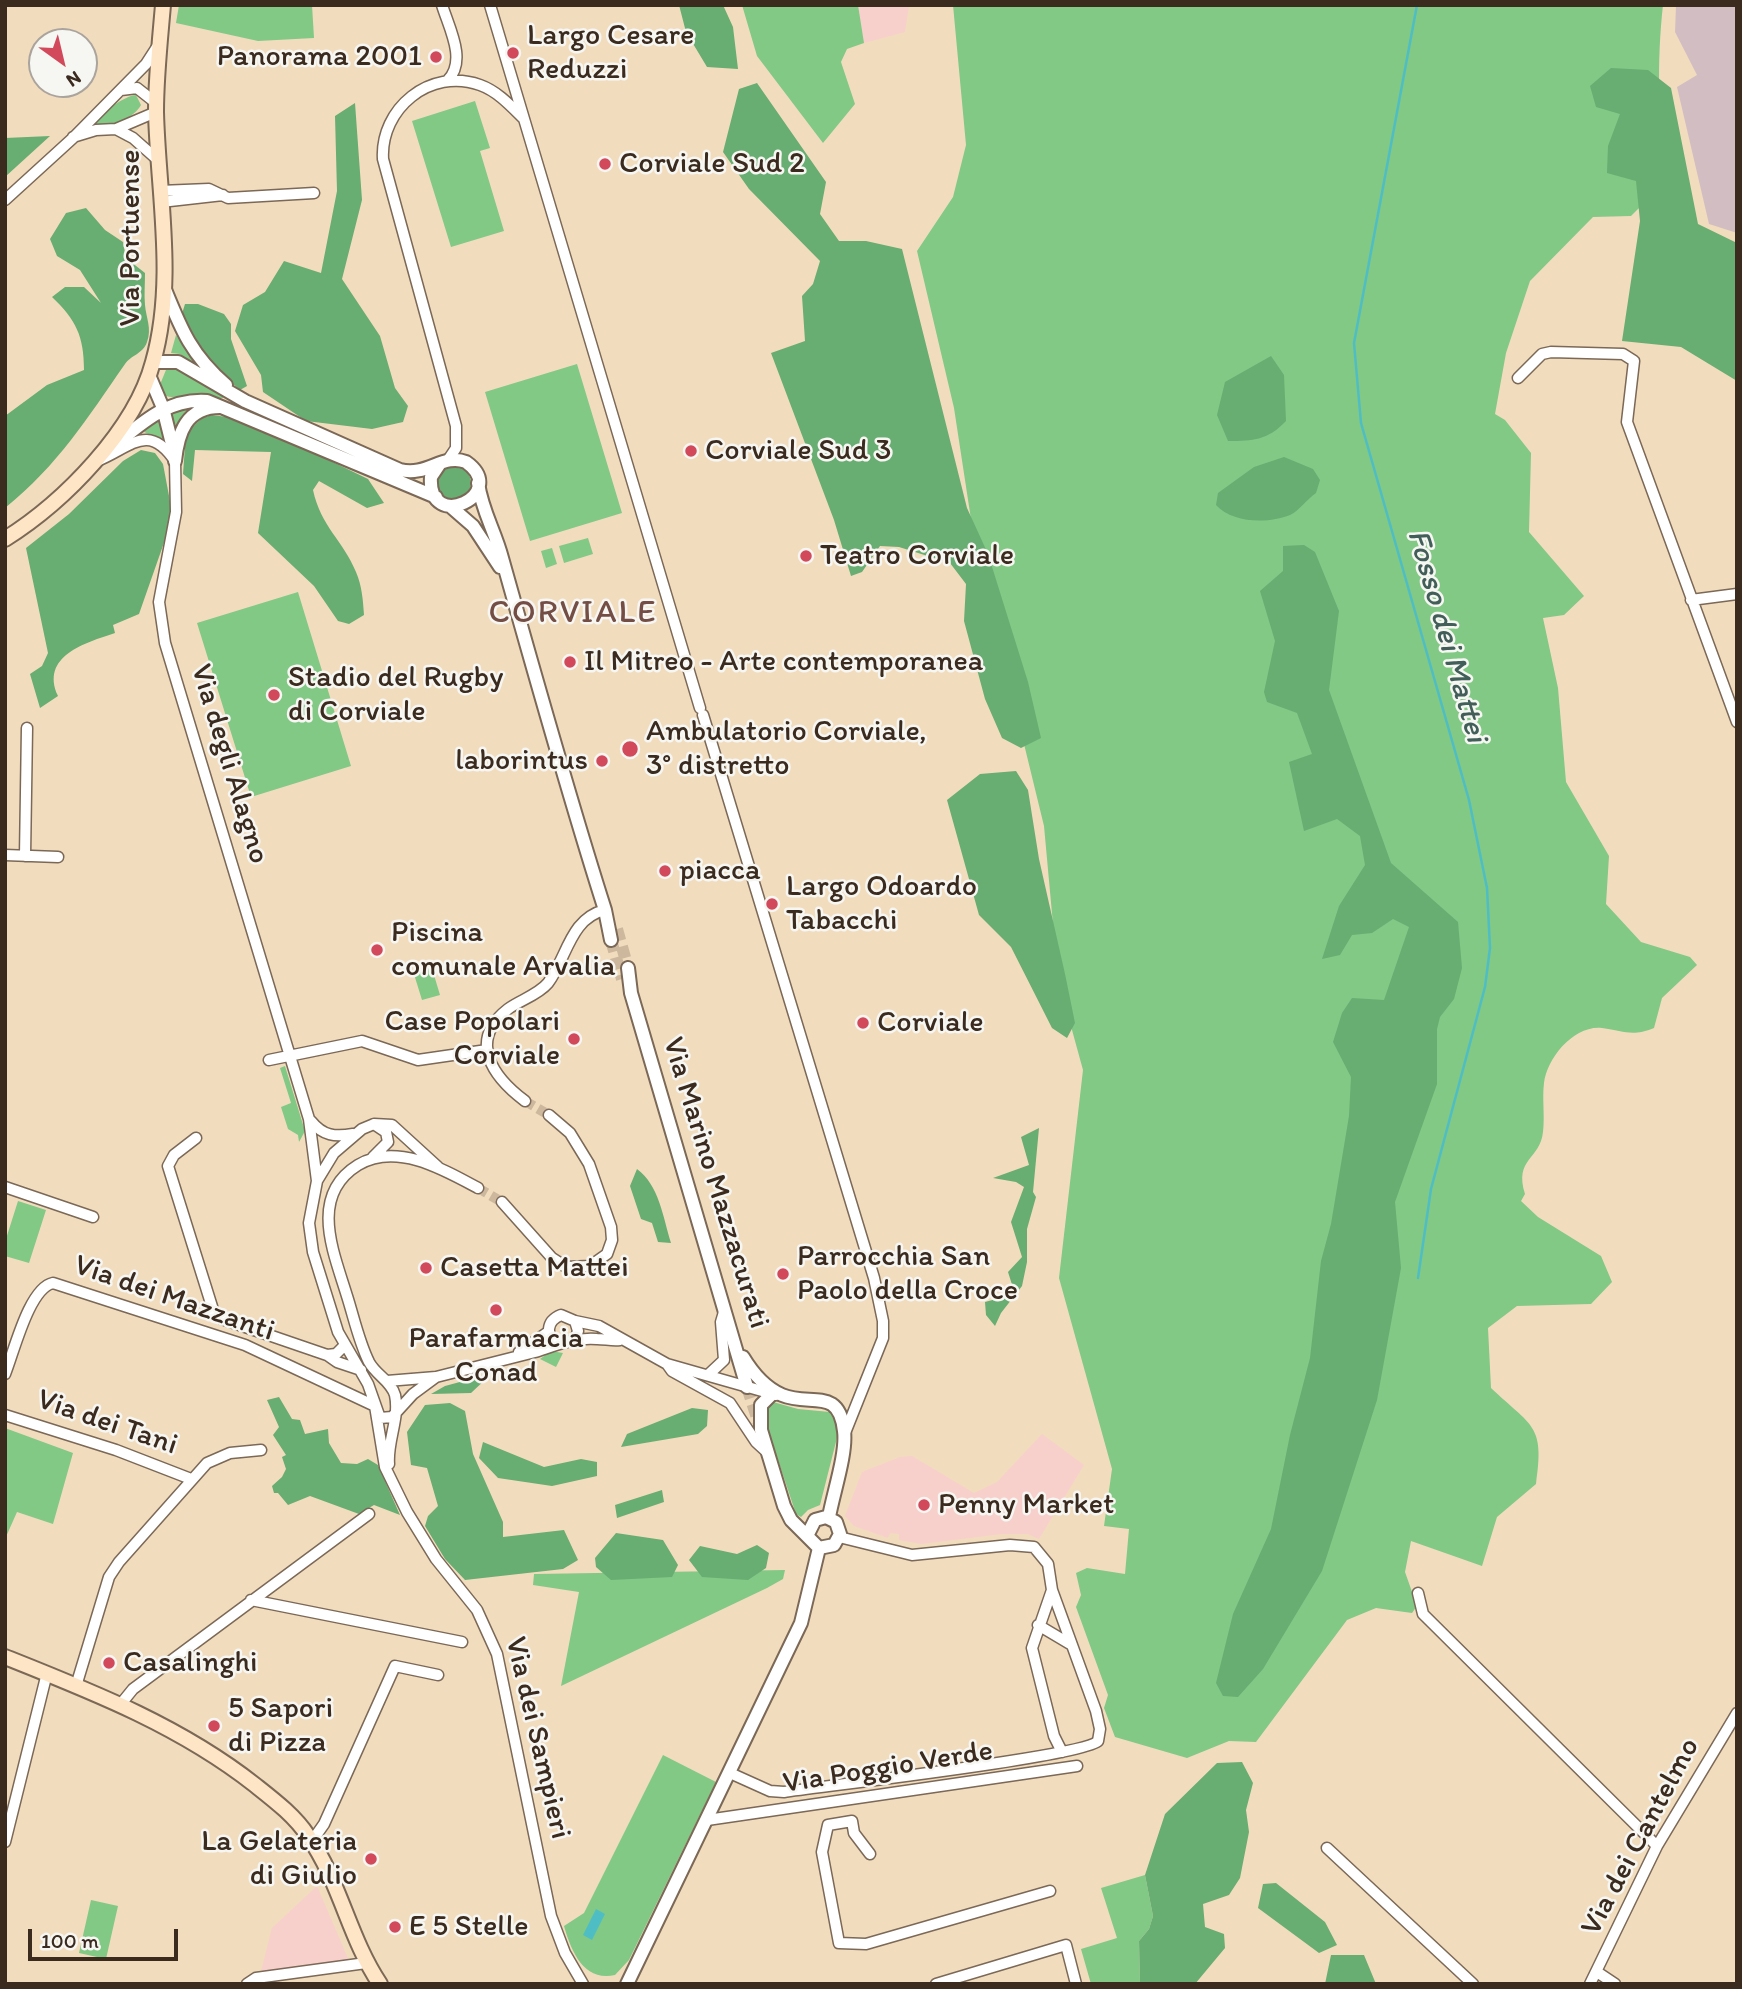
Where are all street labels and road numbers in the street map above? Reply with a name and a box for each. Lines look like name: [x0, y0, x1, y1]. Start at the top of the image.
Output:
street label: Via Portuense: [113, 149, 149, 327]
street label: Via degli Alagno: [182, 660, 276, 868]
street label: Via Marino Mazzacurati: [654, 1033, 776, 1333]
street label: Via dei Mazzanti: [69, 1248, 279, 1350]
street label: Via dei Tani: [32, 1382, 182, 1464]
street label: Via dei Sampieri: [496, 1633, 578, 1843]
street label: Via dei Cantelmo: [1574, 1732, 1708, 1942]
street label: Via Poggio Verde: [781, 1734, 995, 1802]

